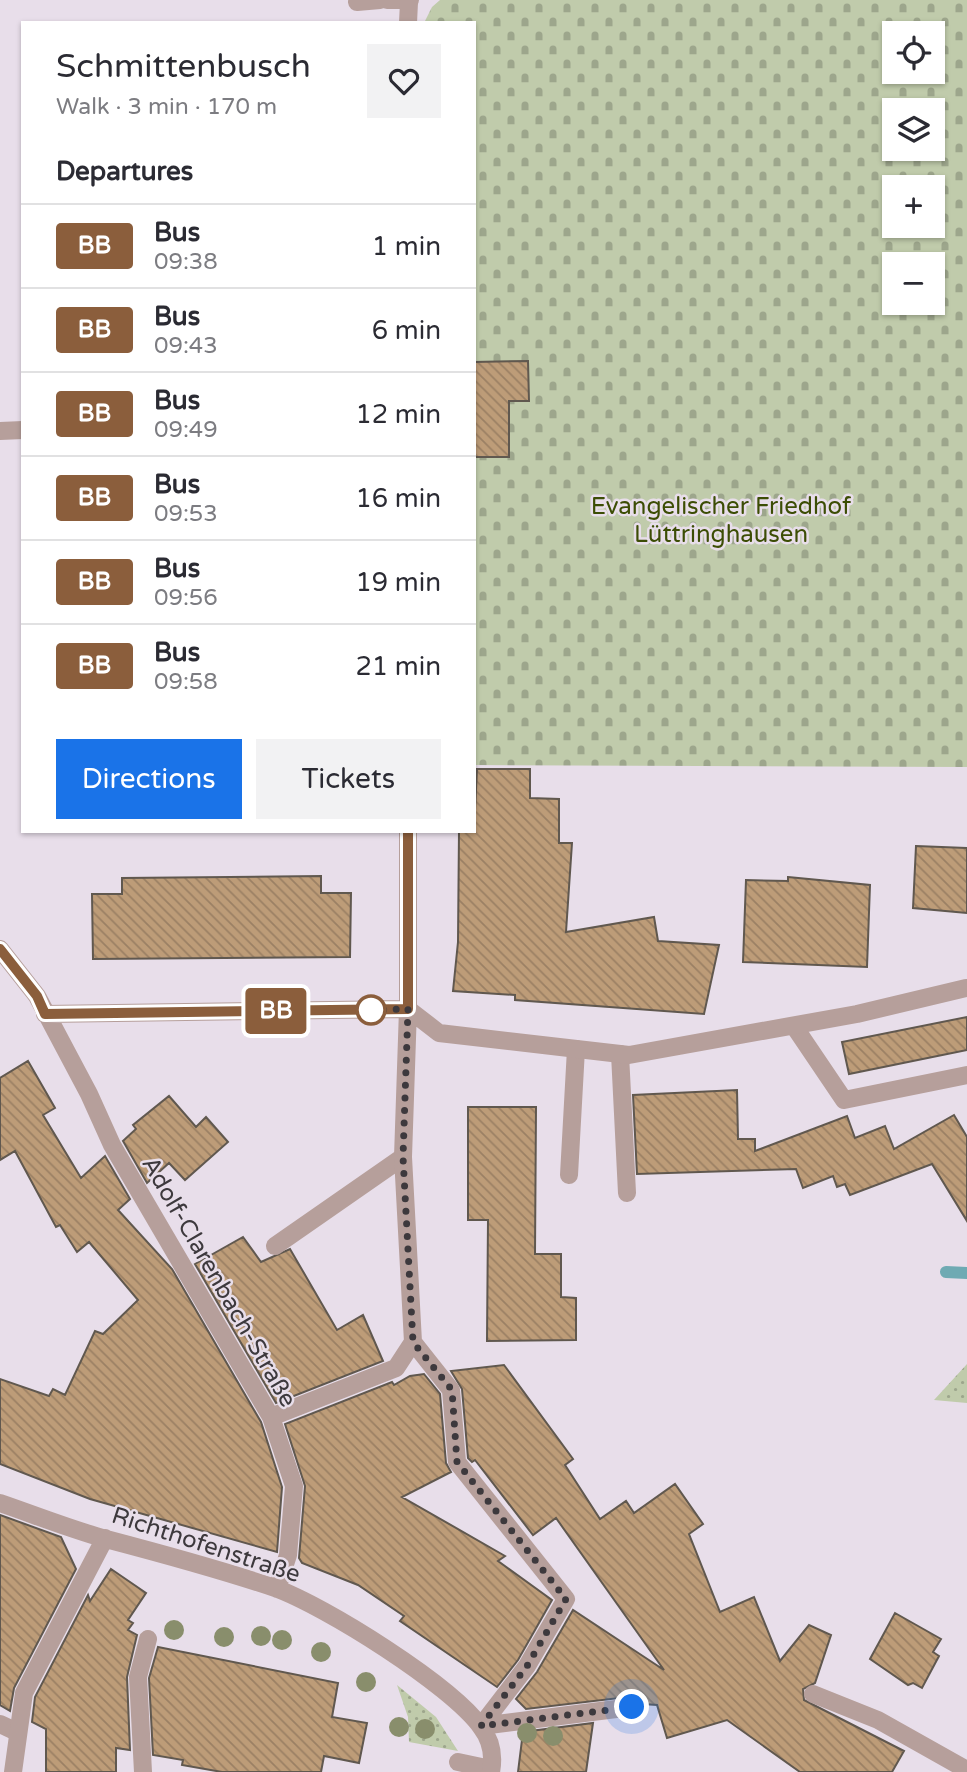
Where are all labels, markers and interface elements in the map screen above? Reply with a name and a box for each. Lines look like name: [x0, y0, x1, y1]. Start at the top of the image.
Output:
map controls: [882, 21, 945, 315]
button: locate: [882, 21, 945, 84]
button: heart: [367, 44, 441, 118]
text: Schmittenbusch: [56, 47, 311, 86]
text: Walk · 3 min · 170 m: [56, 93, 277, 121]
button: layers: [882, 98, 945, 161]
text: Departures: [56, 156, 193, 187]
button: +: [882, 175, 945, 238]
text: Bus: [154, 217, 200, 248]
text: BB: [78, 231, 111, 260]
text: 1 min: [372, 231, 441, 262]
text: 09:38: [154, 248, 218, 276]
button: −: [882, 252, 945, 315]
text: Bus: [154, 301, 200, 332]
text: BB: [78, 315, 111, 344]
text: 6 min: [372, 315, 441, 346]
text: 09:43: [154, 332, 218, 360]
text: Bus: [154, 385, 200, 416]
text: BB: [78, 399, 111, 428]
text: 12 min: [355, 399, 441, 430]
text: 09:49: [154, 416, 218, 444]
text: Bus: [154, 469, 200, 500]
text: BB: [78, 483, 111, 512]
text: 16 min: [355, 483, 441, 514]
park label: Evangelischer Friedhof Lüttringhausen: [591, 492, 852, 549]
text: 09:53: [154, 500, 218, 528]
text: Bus: [154, 553, 200, 584]
text: BB: [78, 567, 111, 596]
text: 19 min: [355, 567, 441, 598]
text: 09:56: [154, 584, 218, 612]
text: Bus: [154, 637, 200, 668]
text: BB: [78, 651, 111, 680]
text: 21 min: [355, 651, 441, 682]
text: 09:58: [154, 668, 218, 696]
button: Directions: [56, 739, 242, 819]
button: Tickets: [256, 739, 441, 819]
line badge: BB: [244, 988, 308, 1034]
unlabelled marker: [356, 995, 386, 1025]
text: BB: [259, 996, 293, 1025]
street label: Adolf-Clarenbach-Straße: [135, 1152, 303, 1412]
street label: Richthofenstraße: [108, 1501, 304, 1589]
your location: [614, 1689, 649, 1724]

